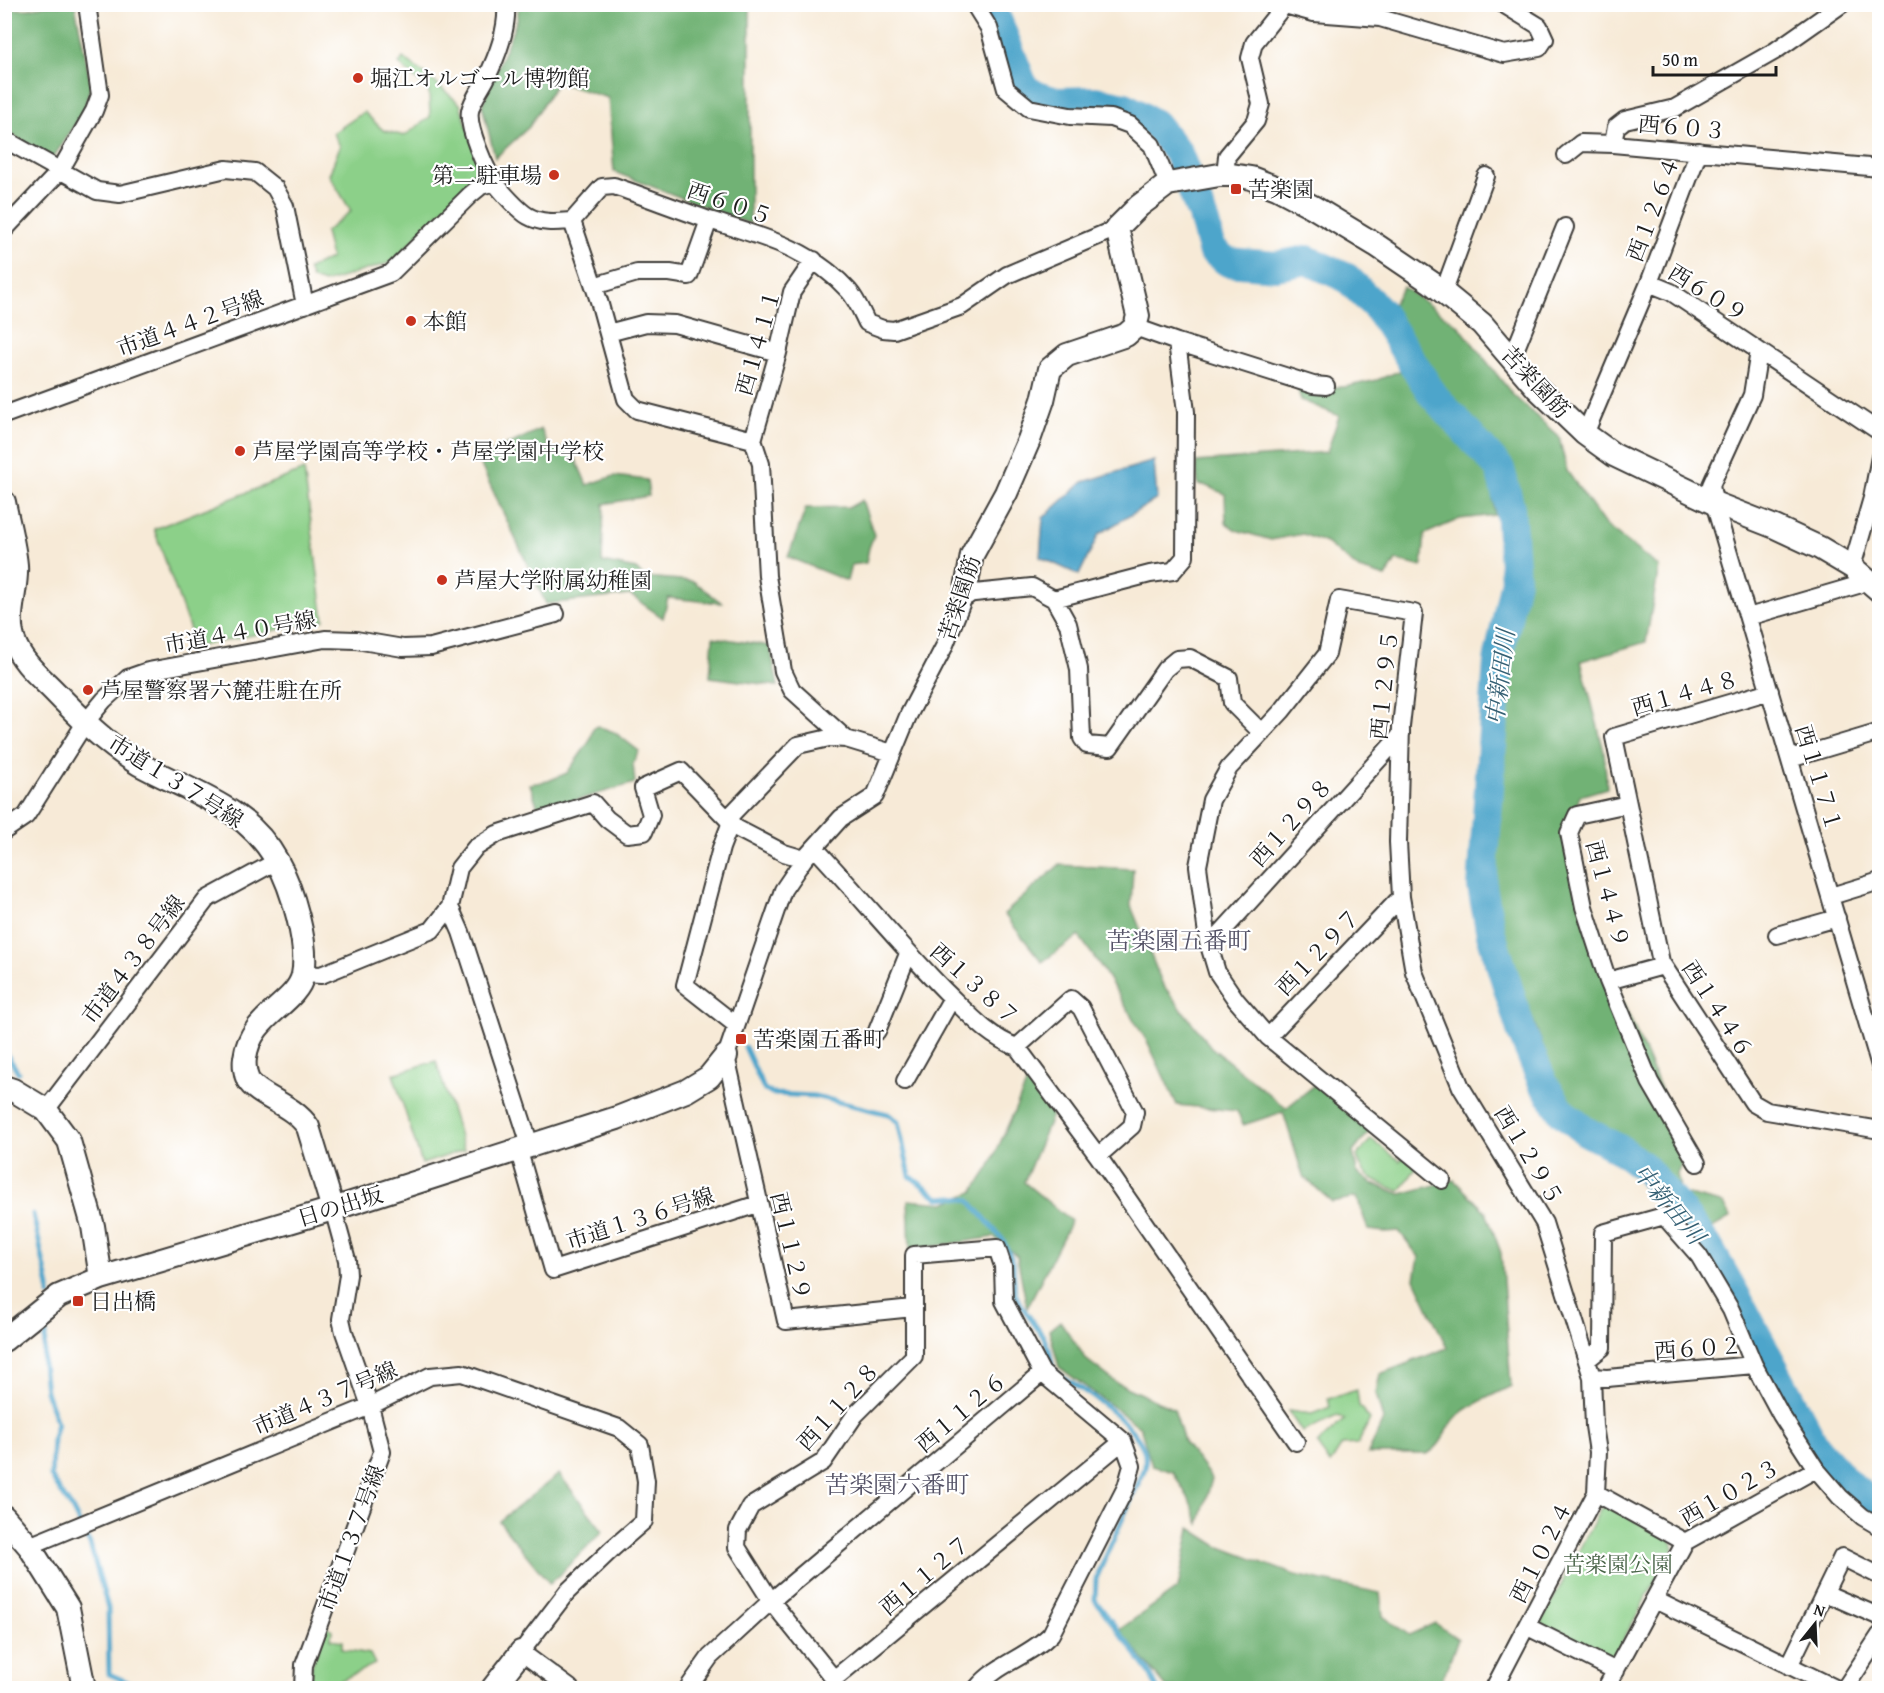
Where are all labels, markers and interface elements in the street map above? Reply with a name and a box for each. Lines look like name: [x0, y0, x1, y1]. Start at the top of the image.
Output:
scale bar: [1653, 39, 1776, 77]
text: 50 m: [1662, 46, 1698, 73]
place label: 堀江オルゴール博物館: [370, 62, 590, 94]
marker: 堀江オルゴール博物館: [351, 71, 365, 85]
street label: 西６０３: [1637, 107, 1727, 147]
street label: 西１２６４: [1618, 152, 1688, 266]
place label: 第二駐車場: [432, 159, 542, 191]
marker: 第二駐車場: [547, 168, 561, 182]
place label: 苦楽園: [1248, 173, 1314, 205]
street label: 西６０５: [683, 174, 777, 232]
marker: 苦楽園: [1229, 182, 1243, 196]
street label: 西６０９: [1662, 256, 1754, 330]
street label: 市道４４２号線: [112, 282, 268, 364]
street label: 西１４１１: [727, 285, 789, 399]
place label: 本館: [423, 305, 467, 337]
marker: 本館: [404, 314, 418, 328]
street label: 苦楽園筋: [1494, 339, 1578, 425]
place label: 芦屋学園高等学校・芦屋学園中学校: [252, 435, 604, 467]
marker: 芦屋学園高等学校・芦屋学園中学校: [233, 444, 247, 458]
street label: 苦楽園筋: [930, 551, 988, 645]
place label: 芦屋大学附属幼稚園: [454, 564, 652, 596]
marker: 芦屋大学附属幼稚園: [435, 573, 449, 587]
street label: 市道４４０号線: [161, 603, 319, 661]
water label: 中新田川: [1477, 624, 1524, 727]
street label: 西１２９５: [1362, 629, 1406, 741]
street label: 西１４４８: [1628, 662, 1742, 724]
place label: 芦屋警察署六麓荘駐在所: [100, 674, 342, 706]
marker: 芦屋警察署六麓荘駐在所: [81, 683, 95, 697]
street label: 西１１７１: [1788, 721, 1850, 835]
street label: 市道１３７号線: [102, 727, 250, 835]
street label: 西１２９８: [1242, 770, 1340, 874]
street label: 西１４４９: [1578, 837, 1638, 951]
street label: 市道４３８号線: [74, 888, 192, 1030]
street label: 西１２９７: [1268, 901, 1368, 1003]
district label: 苦楽園五番町: [1107, 923, 1251, 958]
street label: 西１３８７: [923, 935, 1027, 1033]
street label: 西１４４６: [1675, 954, 1761, 1064]
place label: 苦楽園五番町: [753, 1023, 885, 1055]
marker: 苦楽園五番町: [734, 1032, 748, 1046]
street label: 西１２９５: [1487, 1100, 1571, 1210]
water label: 中新田川: [1625, 1156, 1715, 1254]
street label: 日の出坂: [293, 1178, 387, 1234]
street label: 市道１３６号線: [562, 1179, 718, 1257]
street label: 西１１２９: [763, 1189, 819, 1303]
place label: 日出橋: [90, 1285, 156, 1317]
marker: 日出橋: [71, 1294, 85, 1308]
street label: 西６０２: [1653, 1329, 1743, 1367]
street label: 市道４３７号線: [248, 1353, 402, 1443]
street label: 西１１２８: [789, 1354, 887, 1458]
street label: 西１１２６: [909, 1364, 1013, 1460]
street label: 西１０２３: [1674, 1451, 1786, 1533]
street label: 市道１３７号線: [310, 1460, 392, 1616]
district label: 苦楽園六番町: [825, 1467, 969, 1502]
street label: 西１０２４: [1502, 1496, 1580, 1608]
street label: 西１１２７: [873, 1527, 977, 1623]
park label: 苦楽園公園: [1563, 1548, 1673, 1580]
north arrow: [1785, 1594, 1845, 1654]
text: N: [1811, 1597, 1829, 1623]

